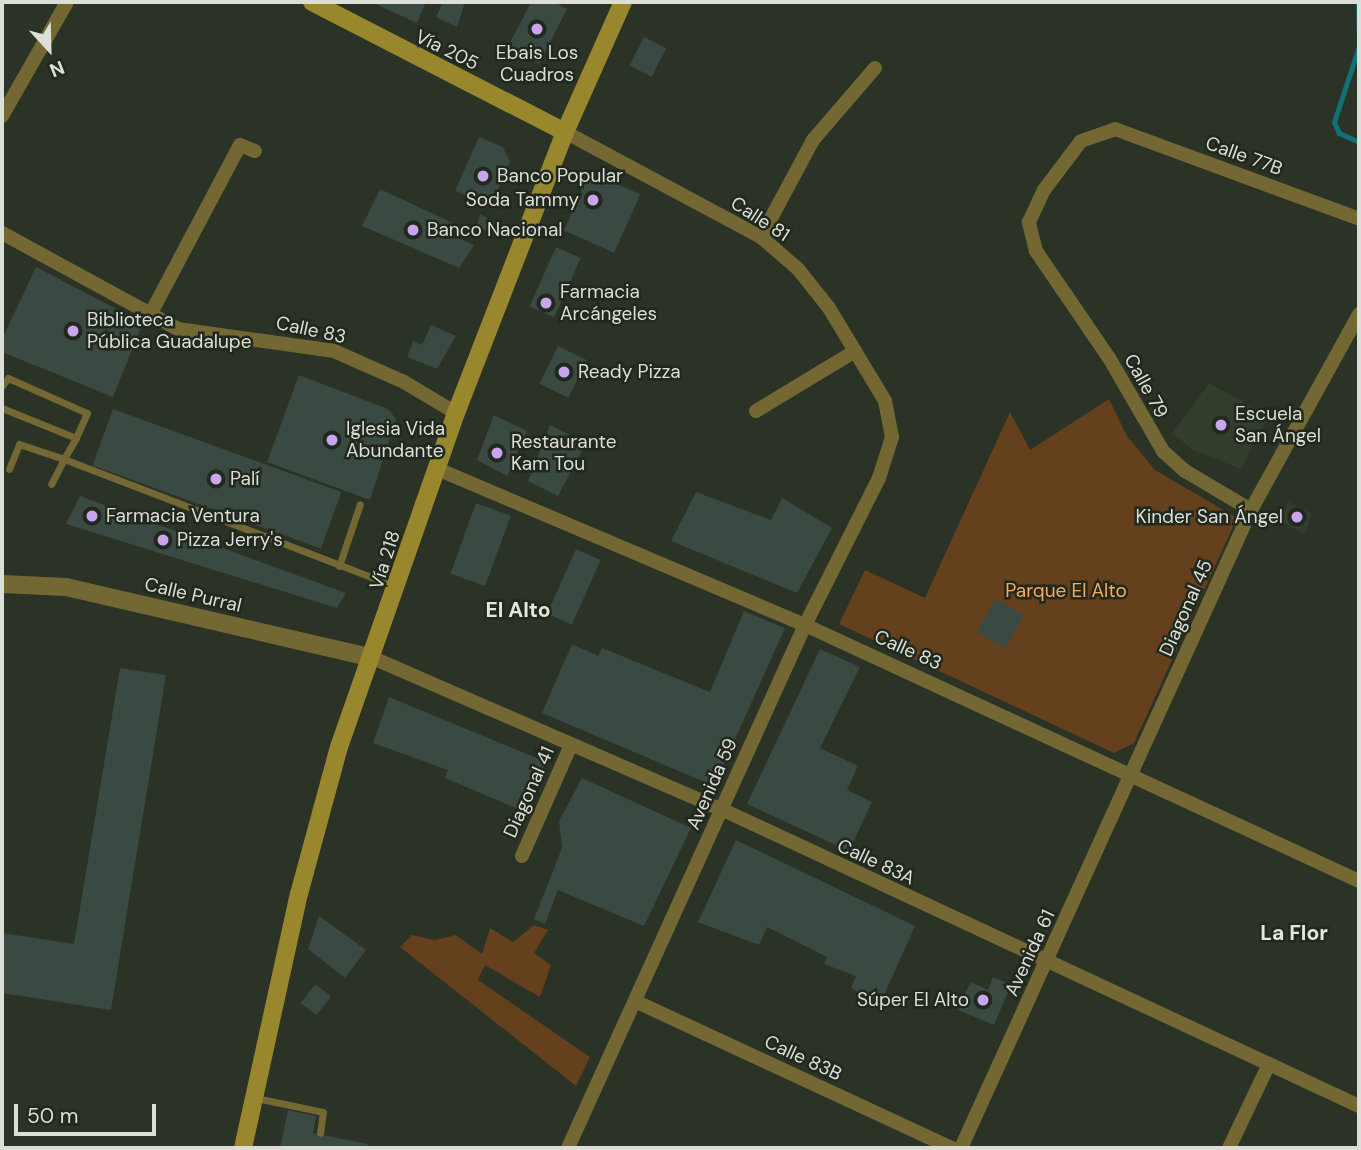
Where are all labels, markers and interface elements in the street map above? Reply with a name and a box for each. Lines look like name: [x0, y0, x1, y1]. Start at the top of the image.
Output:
north arrow: [14, 14, 84, 84]
marker: Ebais Los Cuadros: [527, 19, 547, 39]
street label: Vía 205: [412, 25, 482, 75]
place label: Ebais Los Cuadros: [496, 42, 578, 86]
text: N: [46, 55, 68, 83]
street label: Calle 77B: [1203, 132, 1285, 180]
place label: Banco Popular: [497, 165, 623, 187]
marker: Banco Popular: [475, 168, 491, 184]
place label: Soda Tammy: [466, 189, 579, 211]
marker: Soda Tammy: [585, 192, 601, 208]
street label: Calle 81: [726, 192, 794, 246]
place label: Banco Nacional: [427, 219, 563, 241]
marker: Banco Nacional: [405, 222, 421, 238]
place label: Farmacia Arcángeles: [560, 281, 657, 325]
marker: Farmacia Arcángeles: [538, 295, 554, 311]
place label: Biblioteca Pública Guadalupe: [87, 309, 252, 353]
street label: Calle 83: [274, 311, 348, 349]
marker: Biblioteca Pública Guadalupe: [65, 323, 81, 339]
street label: Calle 79: [1119, 350, 1173, 422]
place label: Ready Pizza: [578, 361, 681, 383]
marker: Ready Pizza: [556, 364, 572, 380]
place label: Escuela San Ángel: [1235, 403, 1321, 447]
marker: Escuela San Ángel: [1213, 417, 1229, 433]
place label: Iglesia Vida Abundante: [346, 418, 445, 462]
place label: Restaurante Kam Tou: [511, 431, 617, 475]
marker: Iglesia Vida Abundante: [324, 432, 340, 448]
marker: Restaurante Kam Tou: [489, 445, 505, 461]
place label: Palí: [230, 468, 259, 490]
marker: Palí: [208, 471, 224, 487]
place label: Farmacia Ventura: [106, 505, 260, 527]
place label: Kinder San Ángel: [1136, 506, 1283, 528]
marker: Farmacia Ventura: [84, 508, 100, 524]
marker: Kinder San Ángel: [1289, 509, 1305, 525]
street label: Vía 218: [365, 528, 405, 592]
place label: Pizza Jerry's: [177, 529, 283, 551]
marker: Pizza Jerry's: [155, 532, 171, 548]
street label: Diagonal 45: [1155, 556, 1217, 660]
street label: Calle Purral: [142, 573, 244, 617]
park label: Parque El Alto: [1005, 580, 1127, 602]
district label: El Alto: [486, 597, 550, 623]
street label: Calle 83: [871, 625, 945, 675]
street label: Avenida 59: [682, 735, 742, 833]
street label: Diagonal 41: [499, 743, 559, 841]
street label: Calle 83A: [834, 834, 918, 890]
street label: Avenida 61: [1000, 906, 1060, 1000]
district label: La Flor: [1260, 920, 1328, 946]
place label: Súper El Alto: [857, 989, 969, 1011]
marker: Súper El Alto: [975, 992, 991, 1008]
street label: Calle 83B: [761, 1030, 845, 1086]
scale bar: [18, 1090, 159, 1134]
text: 50 m: [27, 1102, 78, 1130]

